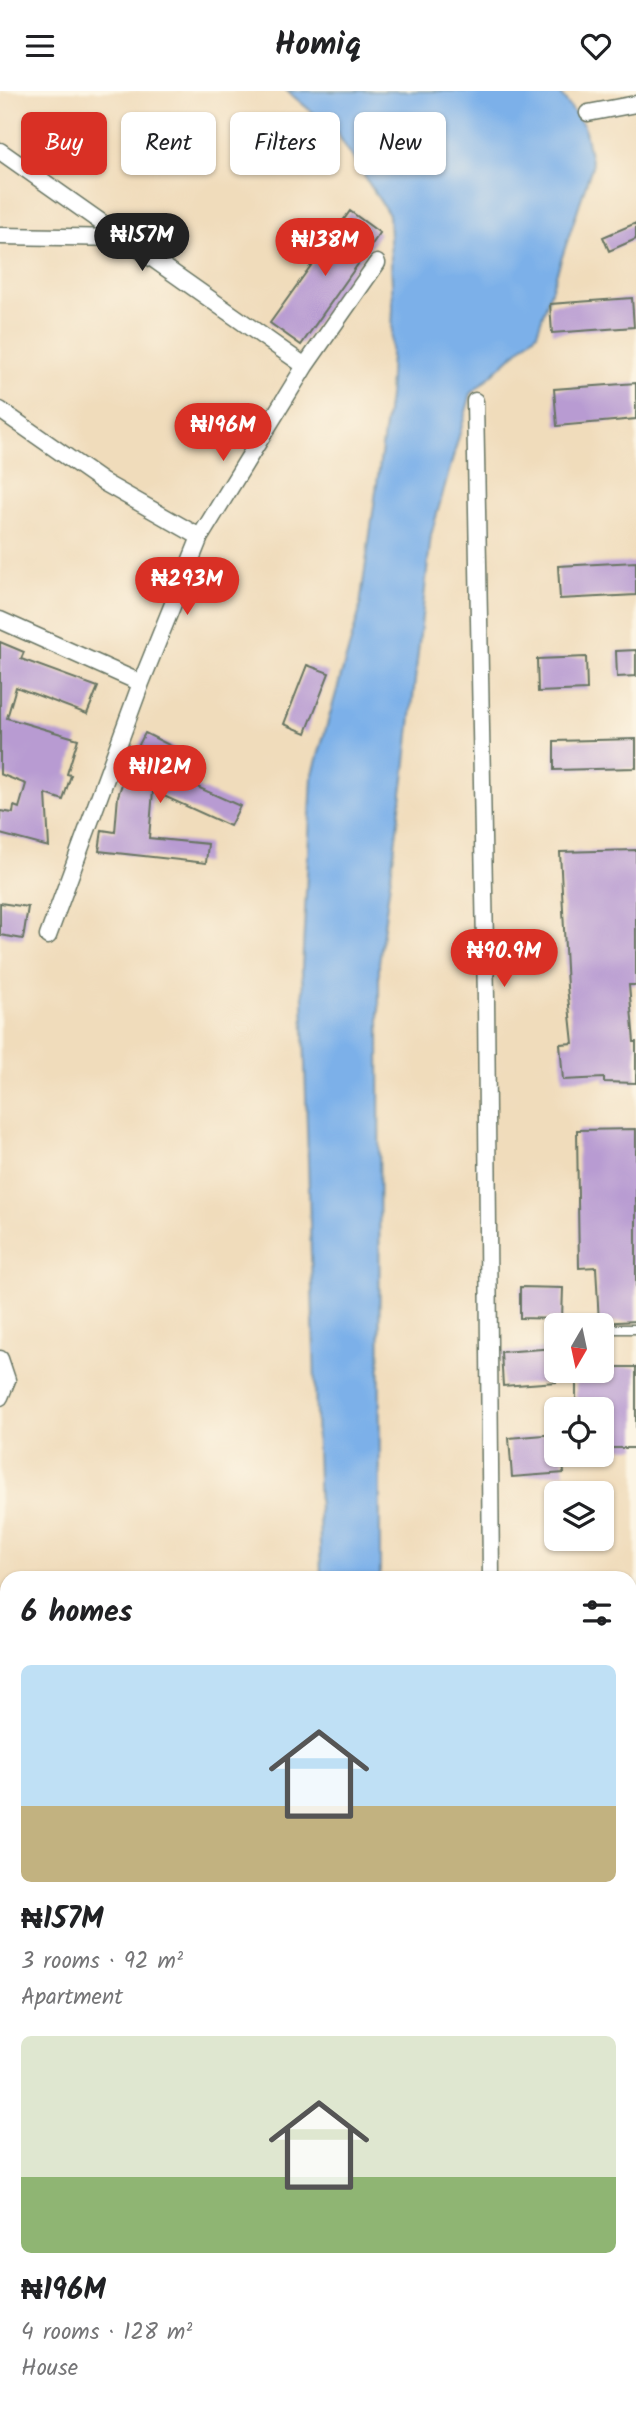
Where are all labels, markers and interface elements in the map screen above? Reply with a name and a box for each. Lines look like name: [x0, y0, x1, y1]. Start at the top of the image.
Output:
text: Homiq: [275, 20, 361, 71]
icon: menu: [21, 27, 59, 65]
icon: heart: [577, 27, 615, 65]
chip: Buy: [21, 112, 107, 175]
chip: Rent: [121, 112, 216, 175]
chip: Filters: [230, 112, 340, 175]
chip: New: [354, 112, 446, 175]
pin: ₦157M: [93, 213, 191, 273]
text: ₦157M: [110, 218, 174, 254]
pin: ₦138M: [276, 219, 374, 278]
text: ₦138M: [291, 223, 359, 259]
pin: ₦196M: [174, 403, 272, 463]
text: ₦196M: [190, 408, 256, 444]
pin: ₦293M: [138, 557, 236, 617]
text: ₦293M: [151, 562, 223, 598]
pin: ₦112M: [111, 745, 209, 805]
text: ₦112M: [129, 750, 191, 786]
pin: ₦90.9M: [447, 929, 561, 989]
text: ₦90.9M: [467, 934, 541, 970]
north arrow: [544, 1313, 614, 1383]
map controls: [544, 1313, 614, 1551]
button: locate: [544, 1397, 614, 1467]
button: layers: [544, 1481, 614, 1551]
text: 6 homes: [21, 1589, 133, 1637]
icon: filters: [578, 1594, 616, 1632]
icon: home: [256, 1711, 382, 1837]
text: ₦157M: [21, 1896, 104, 1944]
text: 3 rooms · 92 m²: [21, 1944, 183, 1980]
text: Apartment: [21, 1980, 123, 2016]
icon: home: [256, 2082, 382, 2208]
text: ₦196M: [21, 2267, 106, 2315]
text: 4 rooms · 128 m²: [21, 2315, 192, 2351]
text: House: [21, 2351, 78, 2387]

